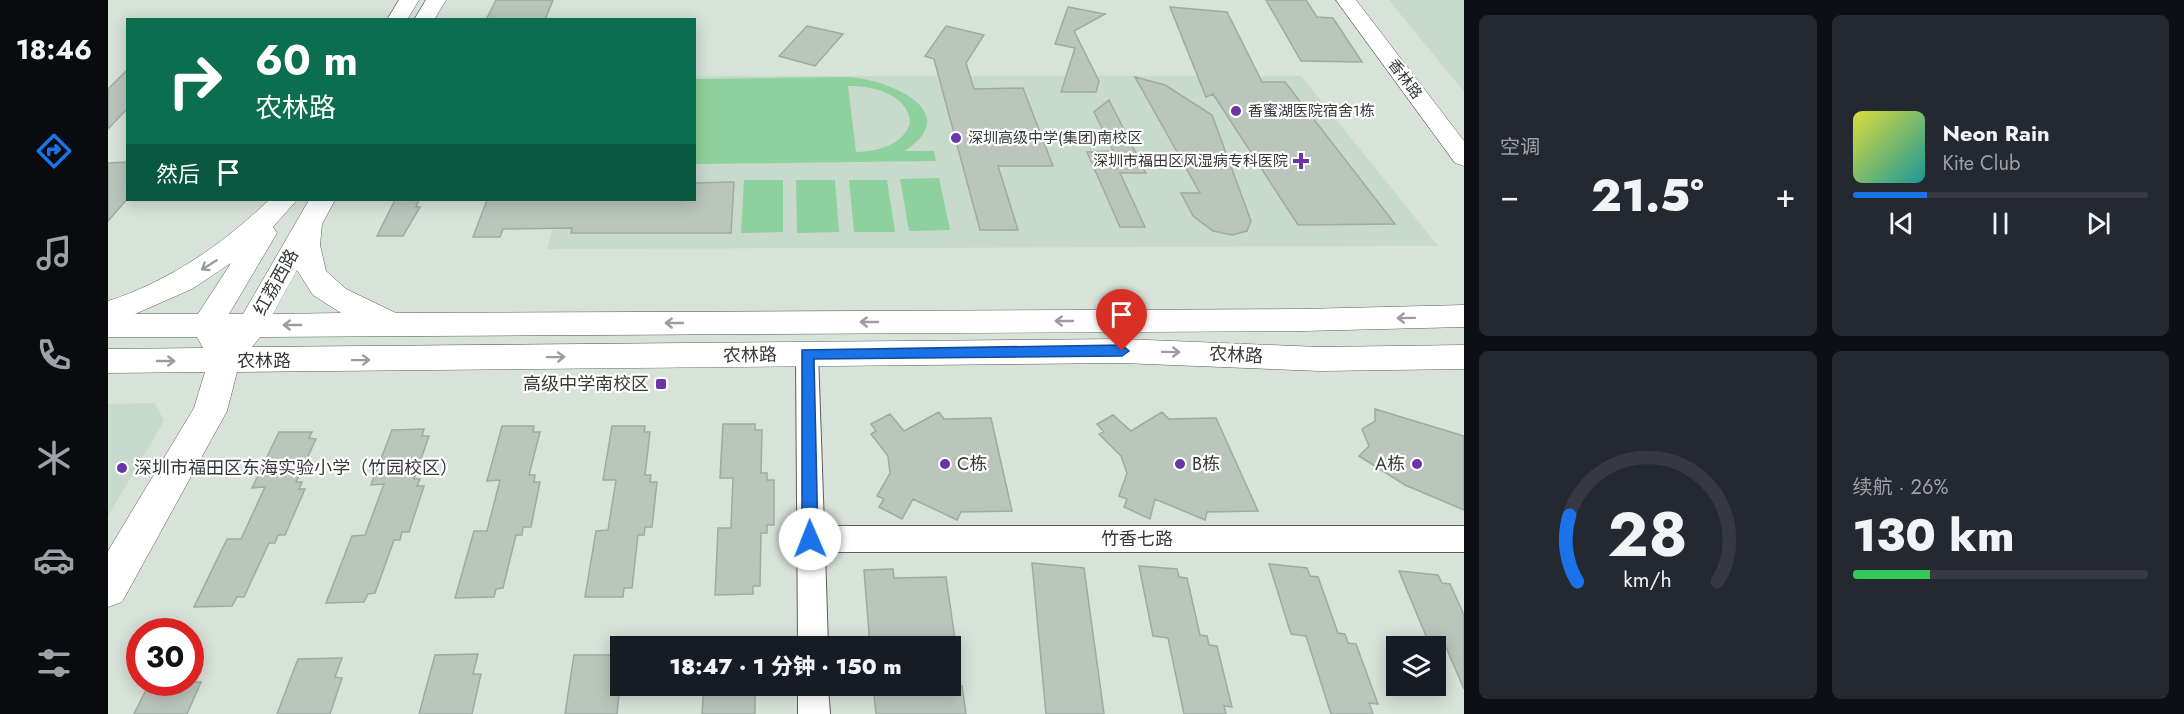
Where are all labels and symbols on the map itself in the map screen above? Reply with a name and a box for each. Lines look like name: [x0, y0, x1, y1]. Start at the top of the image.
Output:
street label: 香林路: [1383, 54, 1427, 104]
place label: 香蜜湖医院宿舍1栋: [1248, 100, 1375, 122]
marker: 香蜜湖医院宿舍1栋: [1229, 104, 1243, 118]
place label: 深圳高级中学(集团)南校区: [968, 127, 1142, 149]
marker: 深圳高级中学(集团)南校区: [949, 131, 963, 145]
place label: 深圳市福田区风湿病专科医院: [1093, 150, 1288, 172]
marker: 深圳市福田区风湿病专科医院: [1292, 152, 1310, 170]
street label: 红荔西路: [247, 244, 305, 320]
one-way arrow: [200, 259, 217, 272]
pin: [1096, 289, 1147, 351]
one-way arrow: [1396, 312, 1416, 323]
one-way arrow: [1054, 315, 1074, 327]
one-way arrow: [859, 316, 879, 328]
one-way arrow: [664, 317, 684, 329]
one-way arrow: [283, 319, 303, 331]
street label: 农林路: [1208, 341, 1264, 369]
street label: 农林路: [723, 342, 777, 368]
one-way arrow: [1161, 346, 1181, 357]
street label: 农林路: [237, 348, 291, 374]
one-way arrow: [546, 351, 566, 363]
one-way arrow: [351, 354, 371, 366]
one-way arrow: [156, 355, 176, 367]
place label: 高级中学南校区: [523, 371, 649, 397]
marker: 高级中学南校区: [654, 377, 668, 391]
place label: C栋: [957, 451, 987, 477]
place label: B栋: [1192, 451, 1220, 477]
place label: A栋: [1375, 451, 1405, 477]
place label: 深圳市福田区东海实验小学（竹园校区）: [134, 455, 458, 481]
marker: C栋: [938, 457, 952, 471]
marker: B栋: [1173, 457, 1187, 471]
marker: A栋: [1410, 457, 1424, 471]
marker: 深圳市福田区东海实验小学（竹园校区）: [115, 461, 129, 475]
position arrow: [778, 507, 842, 571]
street label: 竹香七路: [1101, 526, 1173, 552]
speed limit sign: 30: [126, 618, 204, 696]

